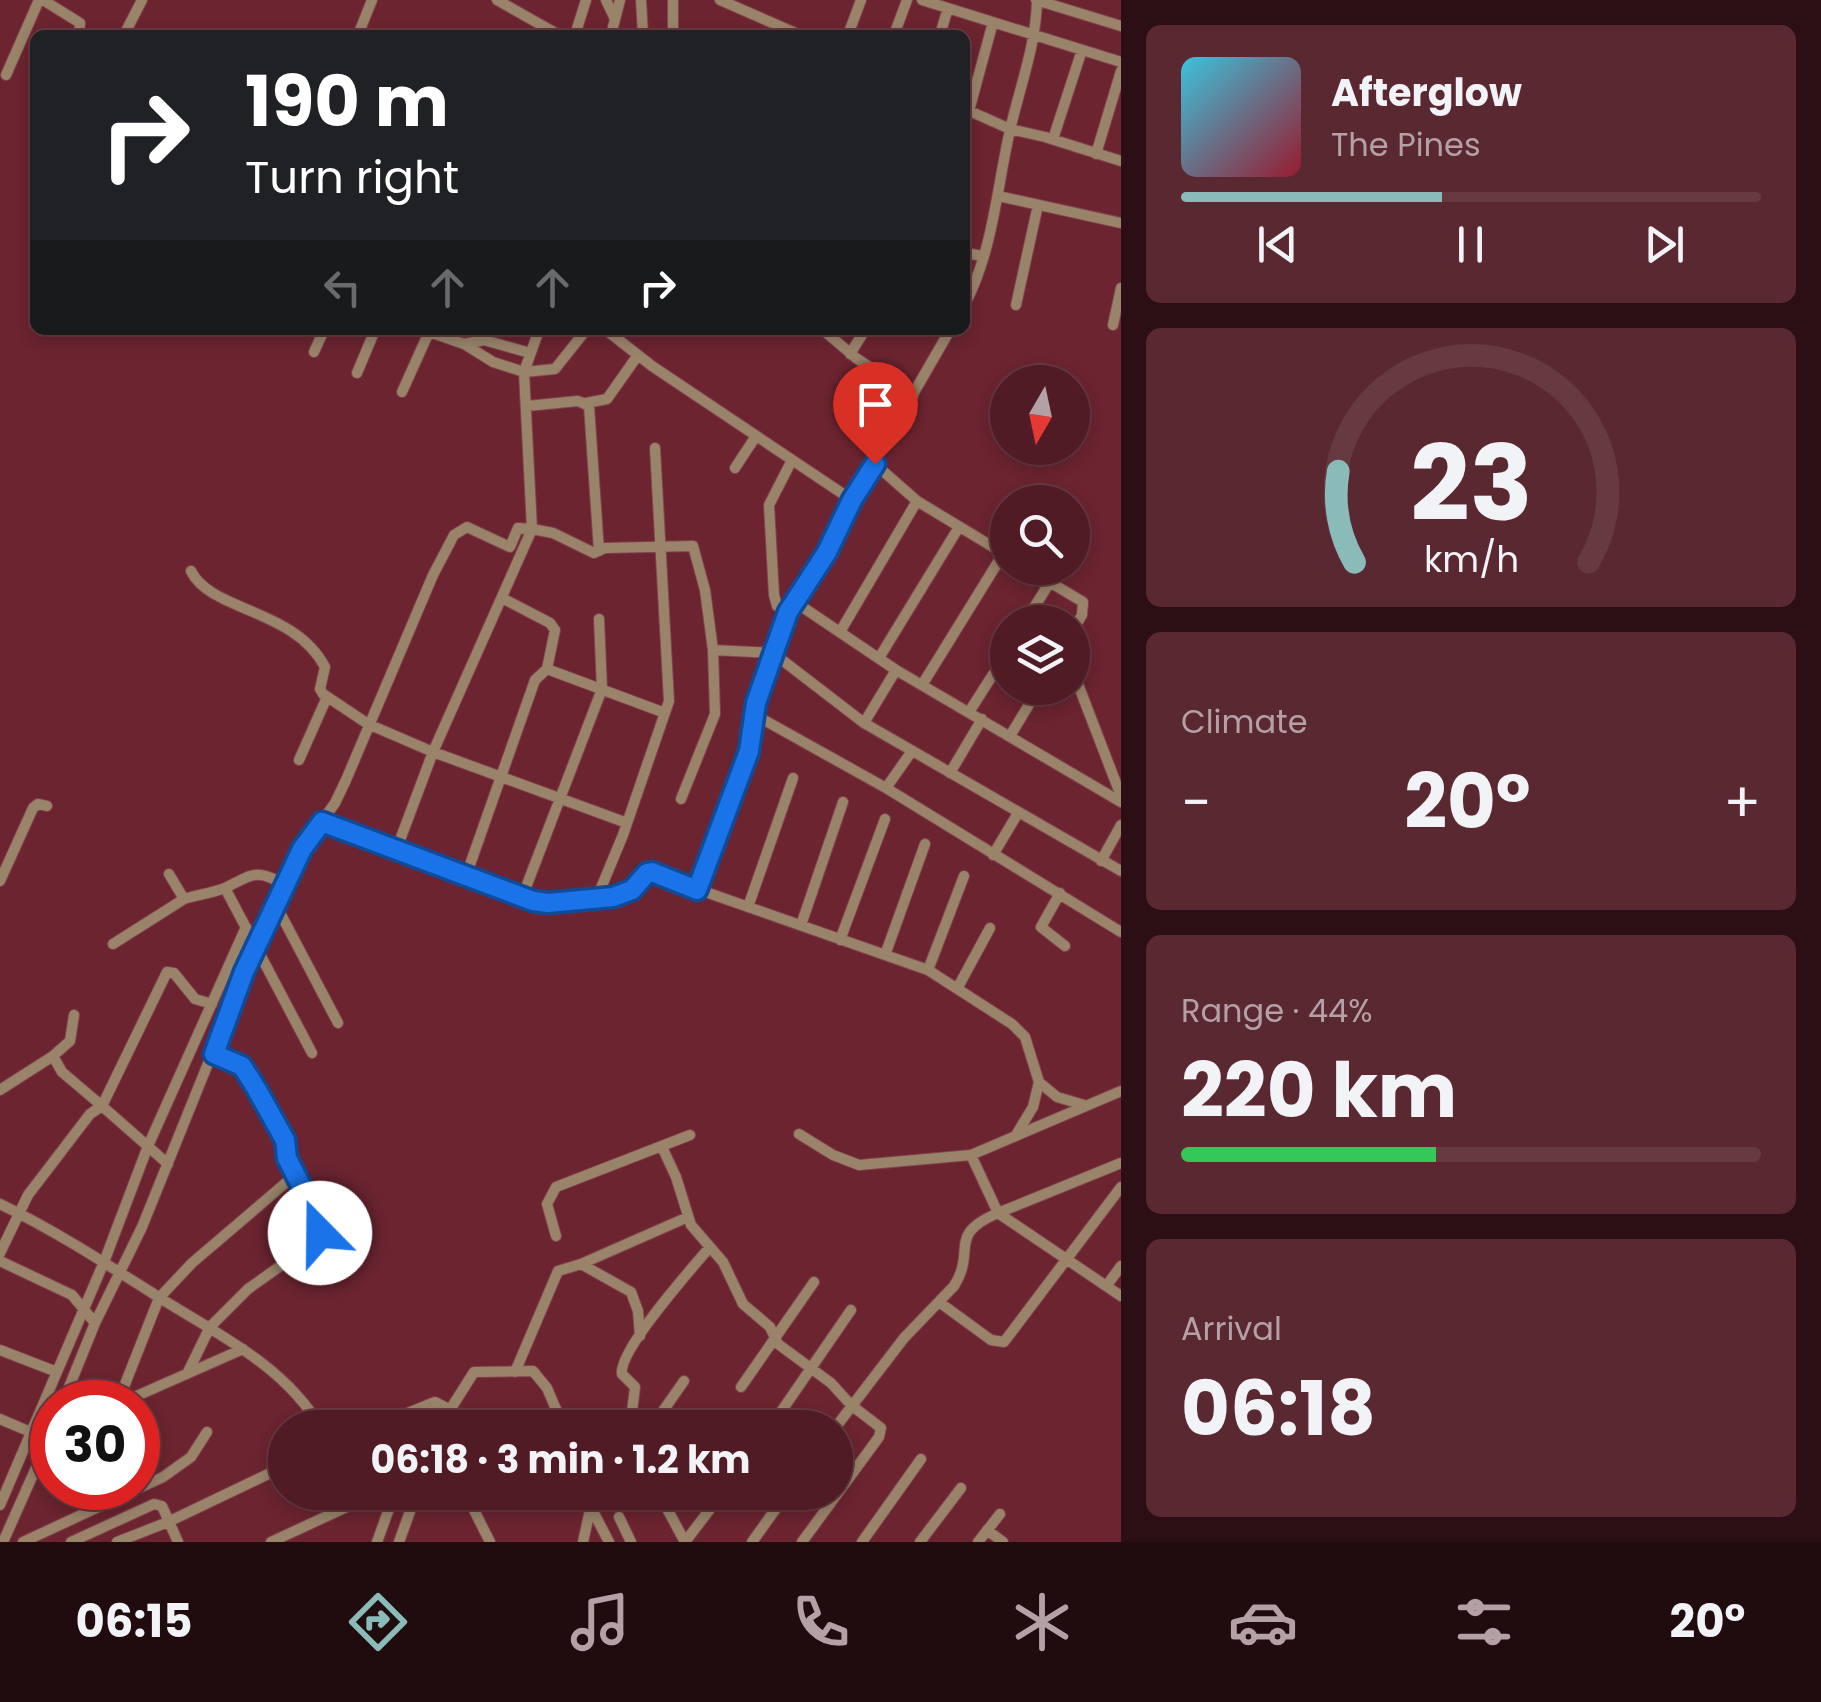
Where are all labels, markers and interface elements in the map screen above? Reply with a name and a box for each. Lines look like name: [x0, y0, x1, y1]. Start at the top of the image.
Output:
text: 190 m: [245, 52, 449, 151]
text: Afterglow: [1331, 66, 1522, 119]
icon: right: [80, 70, 210, 200]
text: The Pines: [1331, 122, 1481, 167]
text: Turn right: [245, 146, 459, 209]
icon: previous: [1250, 217, 1305, 272]
icon: pause: [1443, 217, 1498, 272]
icon: next: [1637, 217, 1692, 272]
icon: left: [315, 260, 370, 315]
icon: ahead: [420, 260, 475, 315]
icon: ahead: [525, 260, 580, 315]
icon: right: [630, 260, 685, 315]
pin: [833, 362, 918, 465]
north arrow: [990, 365, 1090, 465]
map controls: [990, 365, 1090, 705]
icon: arrive: [848, 377, 903, 432]
text: 23: [1410, 411, 1532, 556]
button: search: [990, 485, 1090, 585]
text: km/h: [1423, 534, 1519, 585]
button: layers: [990, 605, 1090, 705]
text: Climate: [1181, 699, 1308, 744]
text: 20°: [1404, 749, 1531, 854]
text: −: [1181, 764, 1211, 841]
text: +: [1723, 764, 1761, 841]
text: Range · 44%: [1181, 988, 1372, 1033]
text: 220 km: [1181, 1038, 1457, 1143]
position arrow: [268, 1181, 372, 1285]
text: Arrival: [1181, 1306, 1282, 1351]
text: 06:18: [1181, 1356, 1376, 1461]
speed limit sign: 30: [30, 1380, 160, 1510]
text: 06:18 · 3 min · 1.2 km: [370, 1433, 751, 1486]
icon: directions: [343, 1587, 413, 1657]
icon: music: [565, 1587, 635, 1657]
icon: phone: [786, 1587, 856, 1657]
icon: climate: [1007, 1587, 1077, 1657]
icon: car: [1228, 1587, 1298, 1657]
icon: filters: [1449, 1587, 1519, 1657]
text: 06:15: [76, 1590, 192, 1653]
text: 20°: [1670, 1590, 1745, 1653]

